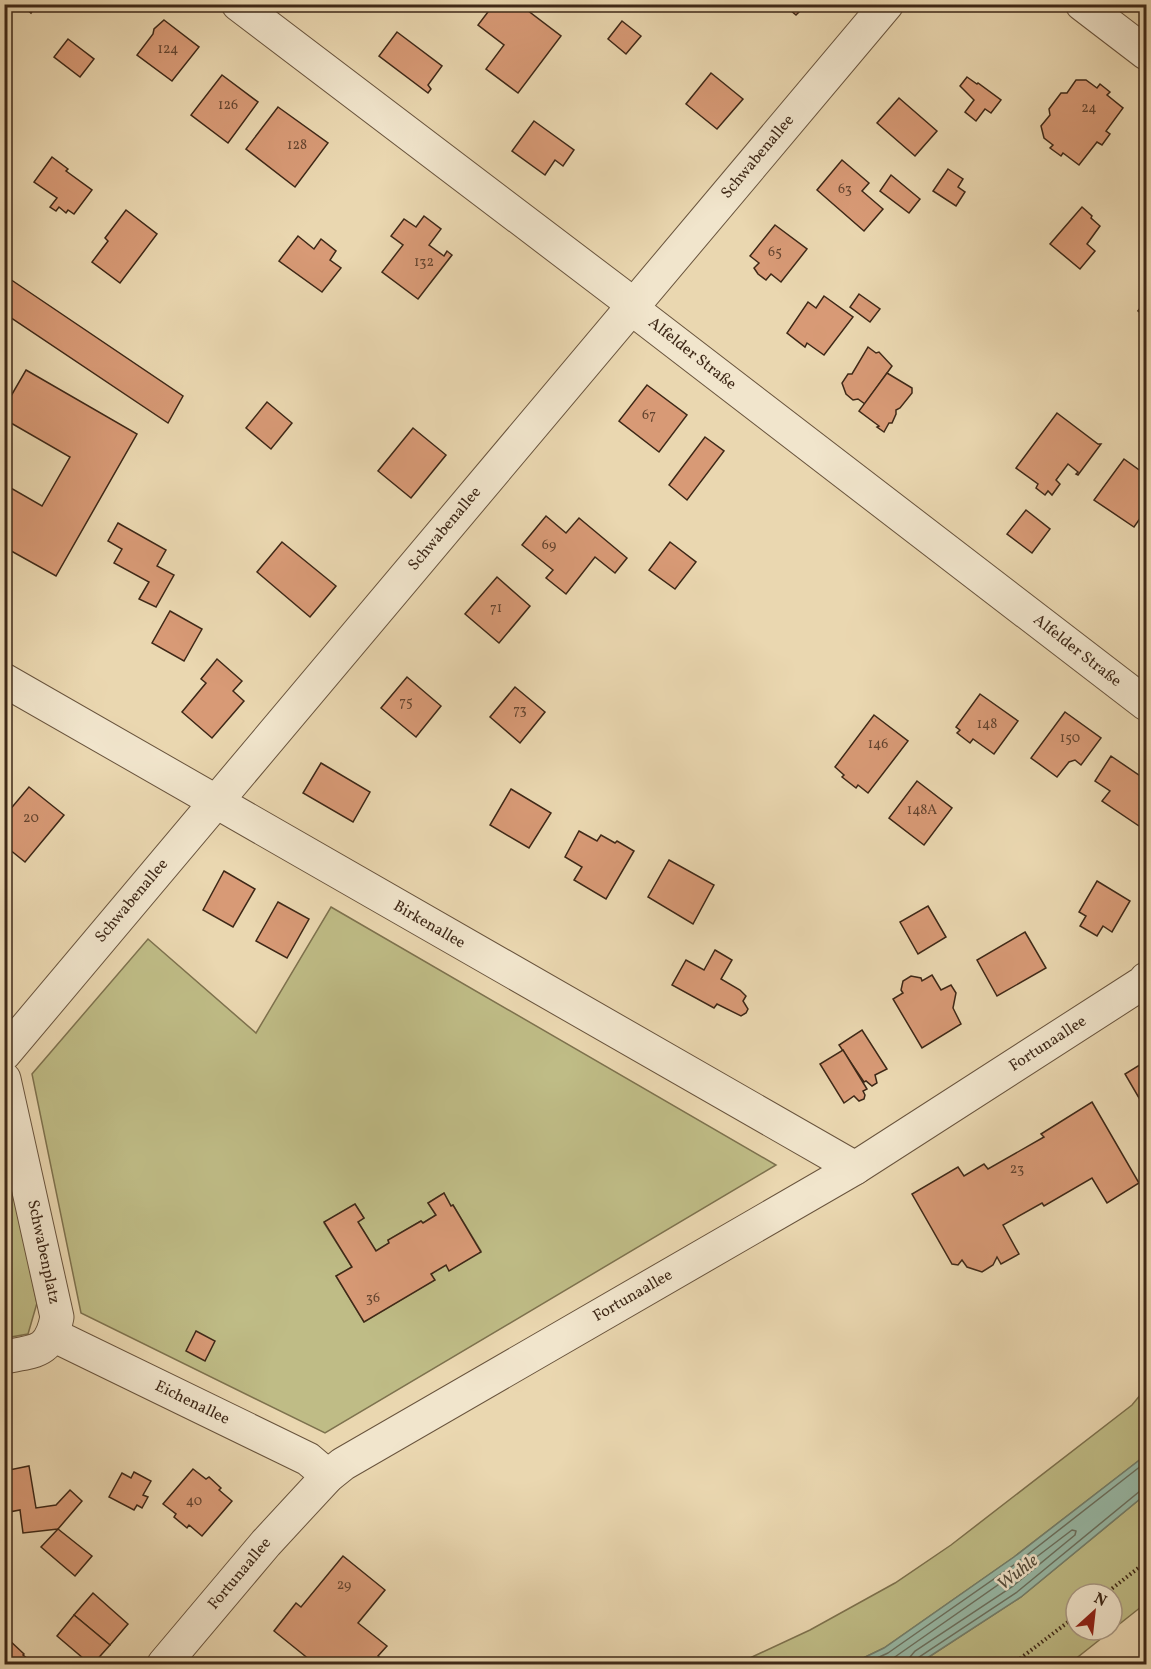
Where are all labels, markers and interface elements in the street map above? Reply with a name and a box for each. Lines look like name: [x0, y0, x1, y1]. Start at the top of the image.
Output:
house number: 124: [158, 40, 178, 59]
house number: 126: [218, 96, 238, 115]
house number: 24: [1081, 99, 1097, 118]
street label: Schwabenallee: [716, 110, 800, 204]
house number: 128: [287, 136, 307, 155]
house number: 63: [838, 180, 852, 199]
house number: 65: [768, 243, 782, 262]
house number: 132: [414, 253, 434, 272]
street label: Alfelder Straße: [643, 312, 741, 396]
house number: 67: [642, 406, 656, 425]
street label: Schwabenallee: [403, 482, 487, 576]
house number: 69: [542, 536, 556, 555]
house number: 71: [490, 599, 502, 618]
street label: Alfelder Straße: [1028, 609, 1126, 693]
house number: 75: [399, 693, 413, 712]
house number: 73: [513, 701, 527, 720]
house number: 148: [977, 715, 997, 734]
house number: 150: [1060, 729, 1080, 748]
house number: 146: [868, 735, 888, 754]
house number: 148A: [907, 801, 937, 820]
house number: 20: [23, 809, 39, 828]
street label: Schwabenallee: [90, 854, 174, 948]
street label: Birkenallee: [389, 896, 469, 954]
street label: Fortunaallee: [1005, 1011, 1091, 1077]
house number: 23: [1010, 1160, 1024, 1179]
street label: Schwabenplatz: [21, 1198, 65, 1306]
street label: Fortunaallee: [589, 1264, 677, 1328]
house number: 36: [366, 1289, 380, 1308]
street label: Eichenallee: [151, 1375, 233, 1431]
house number: 40: [186, 1492, 202, 1511]
street label: Fortunaallee: [203, 1533, 277, 1615]
water label: Wuhle: [992, 1549, 1044, 1597]
house number: 29: [337, 1576, 351, 1595]
north arrow: [1064, 1582, 1124, 1642]
text: N: [1090, 1588, 1110, 1613]

